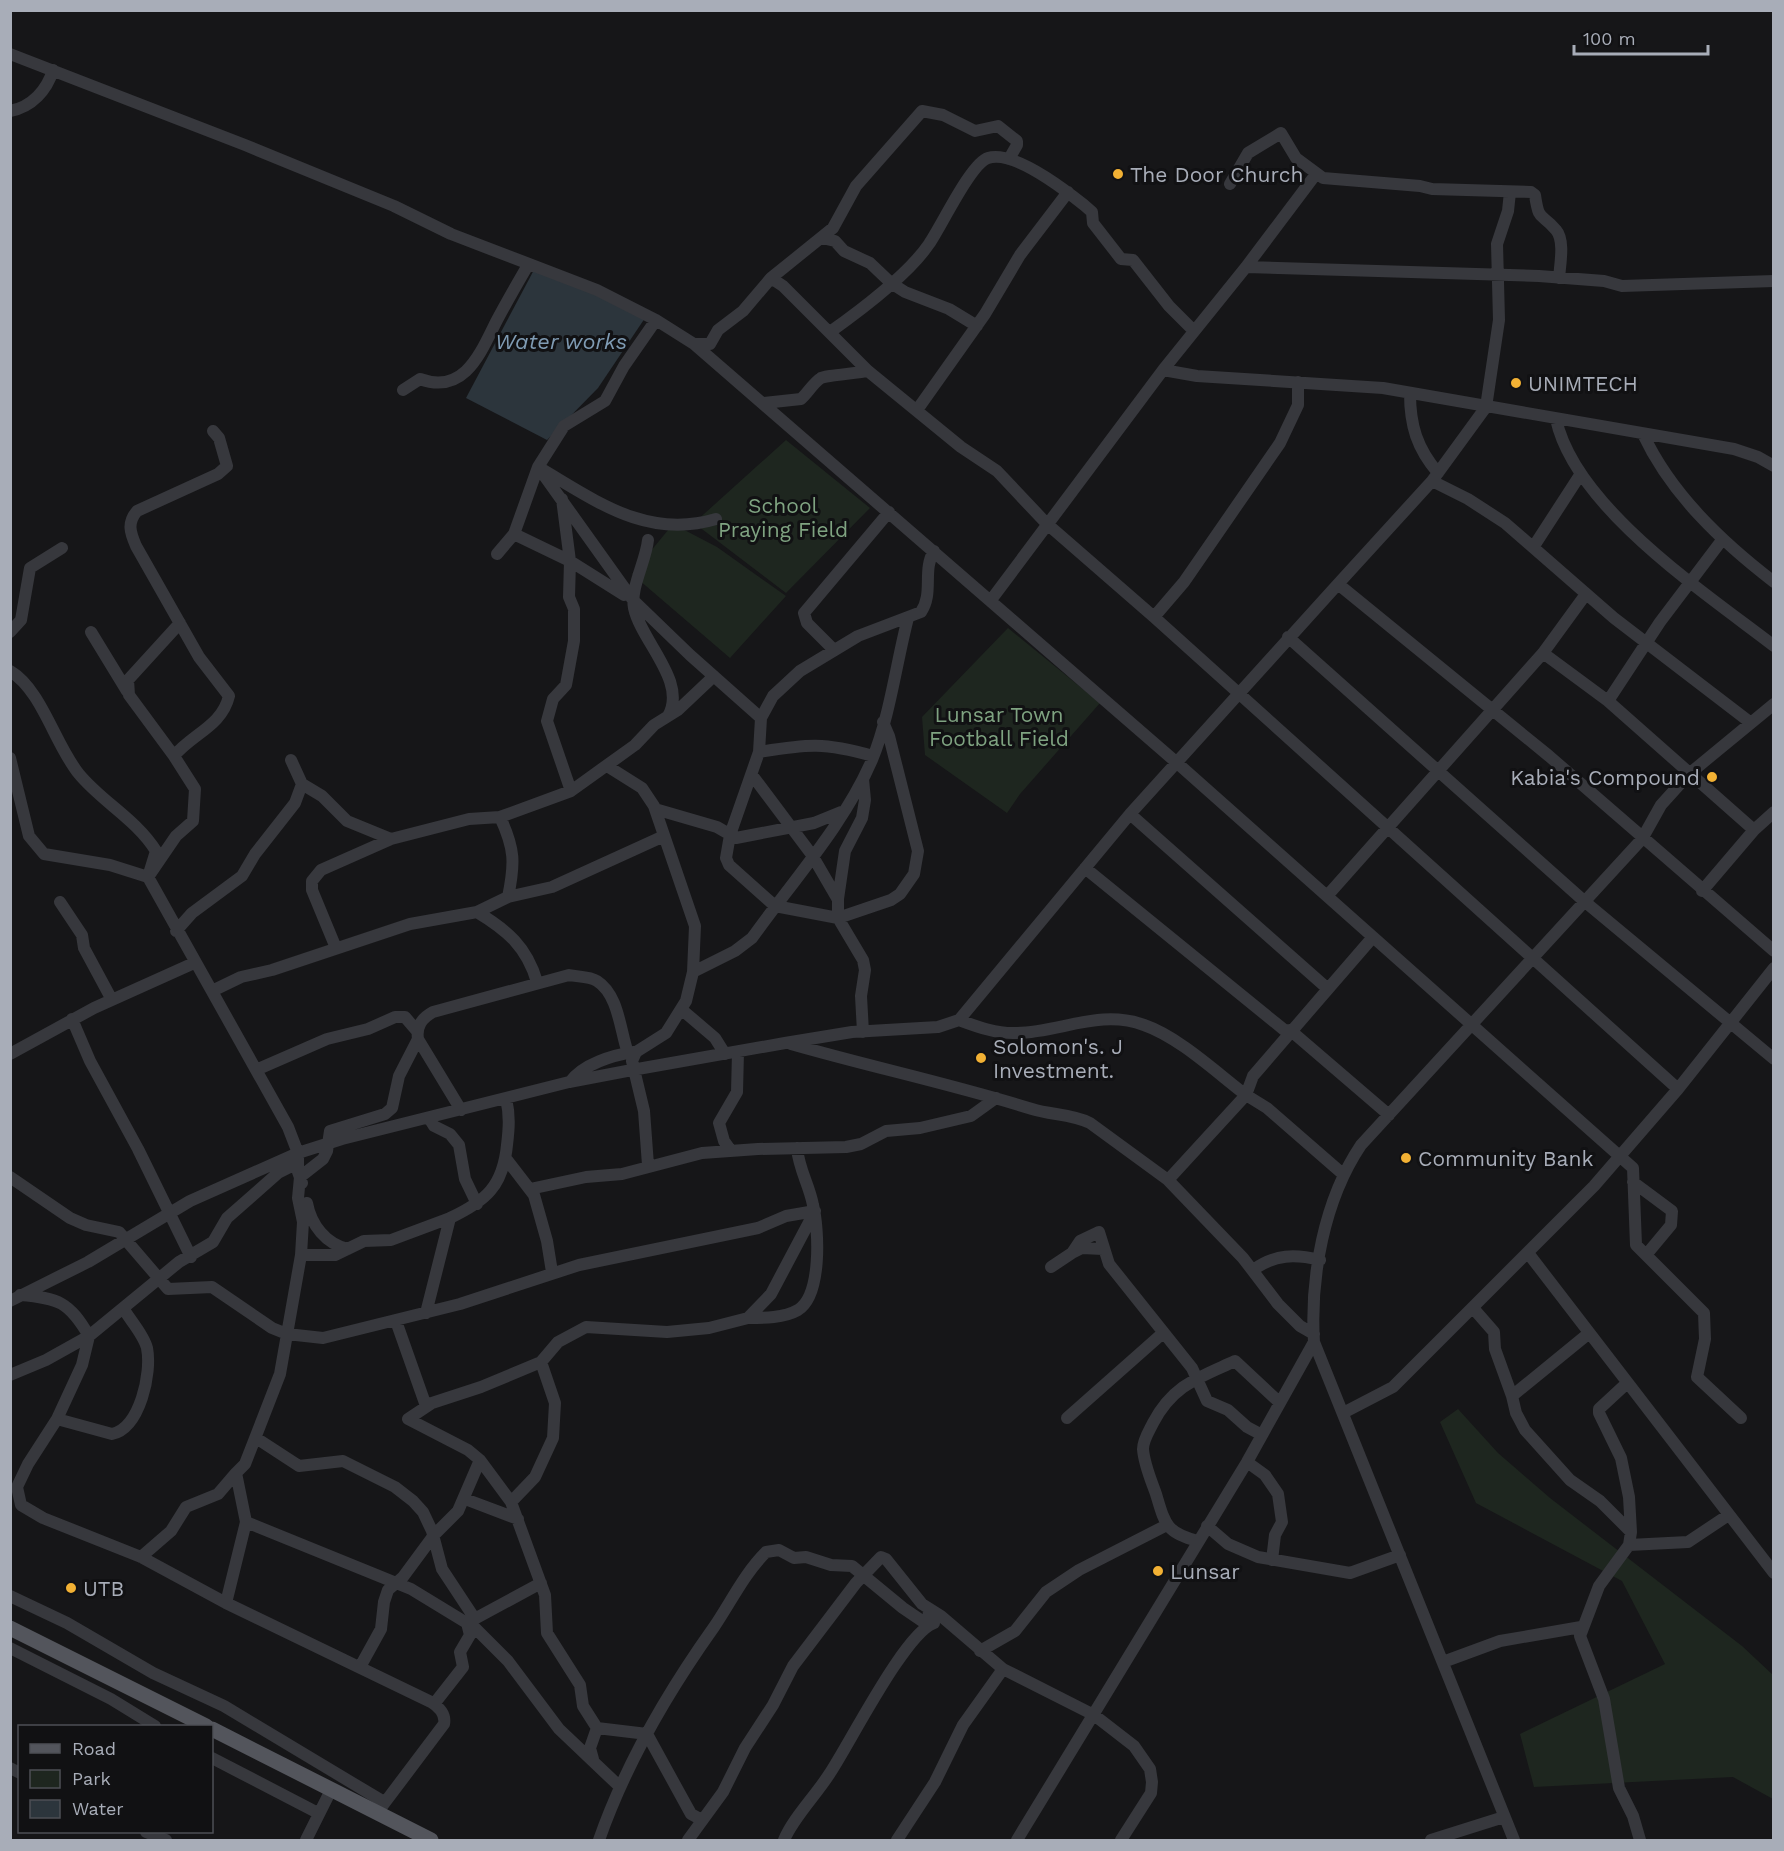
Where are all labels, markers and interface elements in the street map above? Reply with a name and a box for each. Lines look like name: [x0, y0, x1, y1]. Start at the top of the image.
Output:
scale bar: [1574, 18, 1708, 56]
text: 100 m: [1583, 28, 1636, 49]
place label: The Door Church: [1130, 162, 1303, 187]
marker: The Door Church: [1111, 167, 1125, 181]
water label: Water works: [495, 329, 627, 354]
place label: UNIMTECH: [1528, 371, 1638, 396]
marker: UNIMTECH: [1509, 376, 1523, 390]
park label: School Praying Field: [718, 493, 848, 542]
park label: Lunsar Town Football Field: [929, 702, 1069, 751]
place label: Kabia's Compound: [1510, 765, 1700, 790]
marker: Kabia's Compound: [1705, 770, 1719, 784]
place label: Solomon's. J Investment.: [993, 1034, 1123, 1083]
marker: Solomon's. J Investment.: [974, 1051, 988, 1065]
place label: Community Bank: [1418, 1146, 1593, 1171]
marker: Community Bank: [1399, 1151, 1413, 1165]
place label: Lunsar: [1170, 1559, 1240, 1584]
marker: Lunsar: [1151, 1564, 1165, 1578]
place label: UTB: [83, 1576, 124, 1601]
marker: UTB: [64, 1581, 78, 1595]
legend: [18, 1725, 213, 1833]
text: Road: [72, 1738, 116, 1759]
text: Park: [72, 1768, 111, 1789]
text: Water: [72, 1798, 124, 1819]

